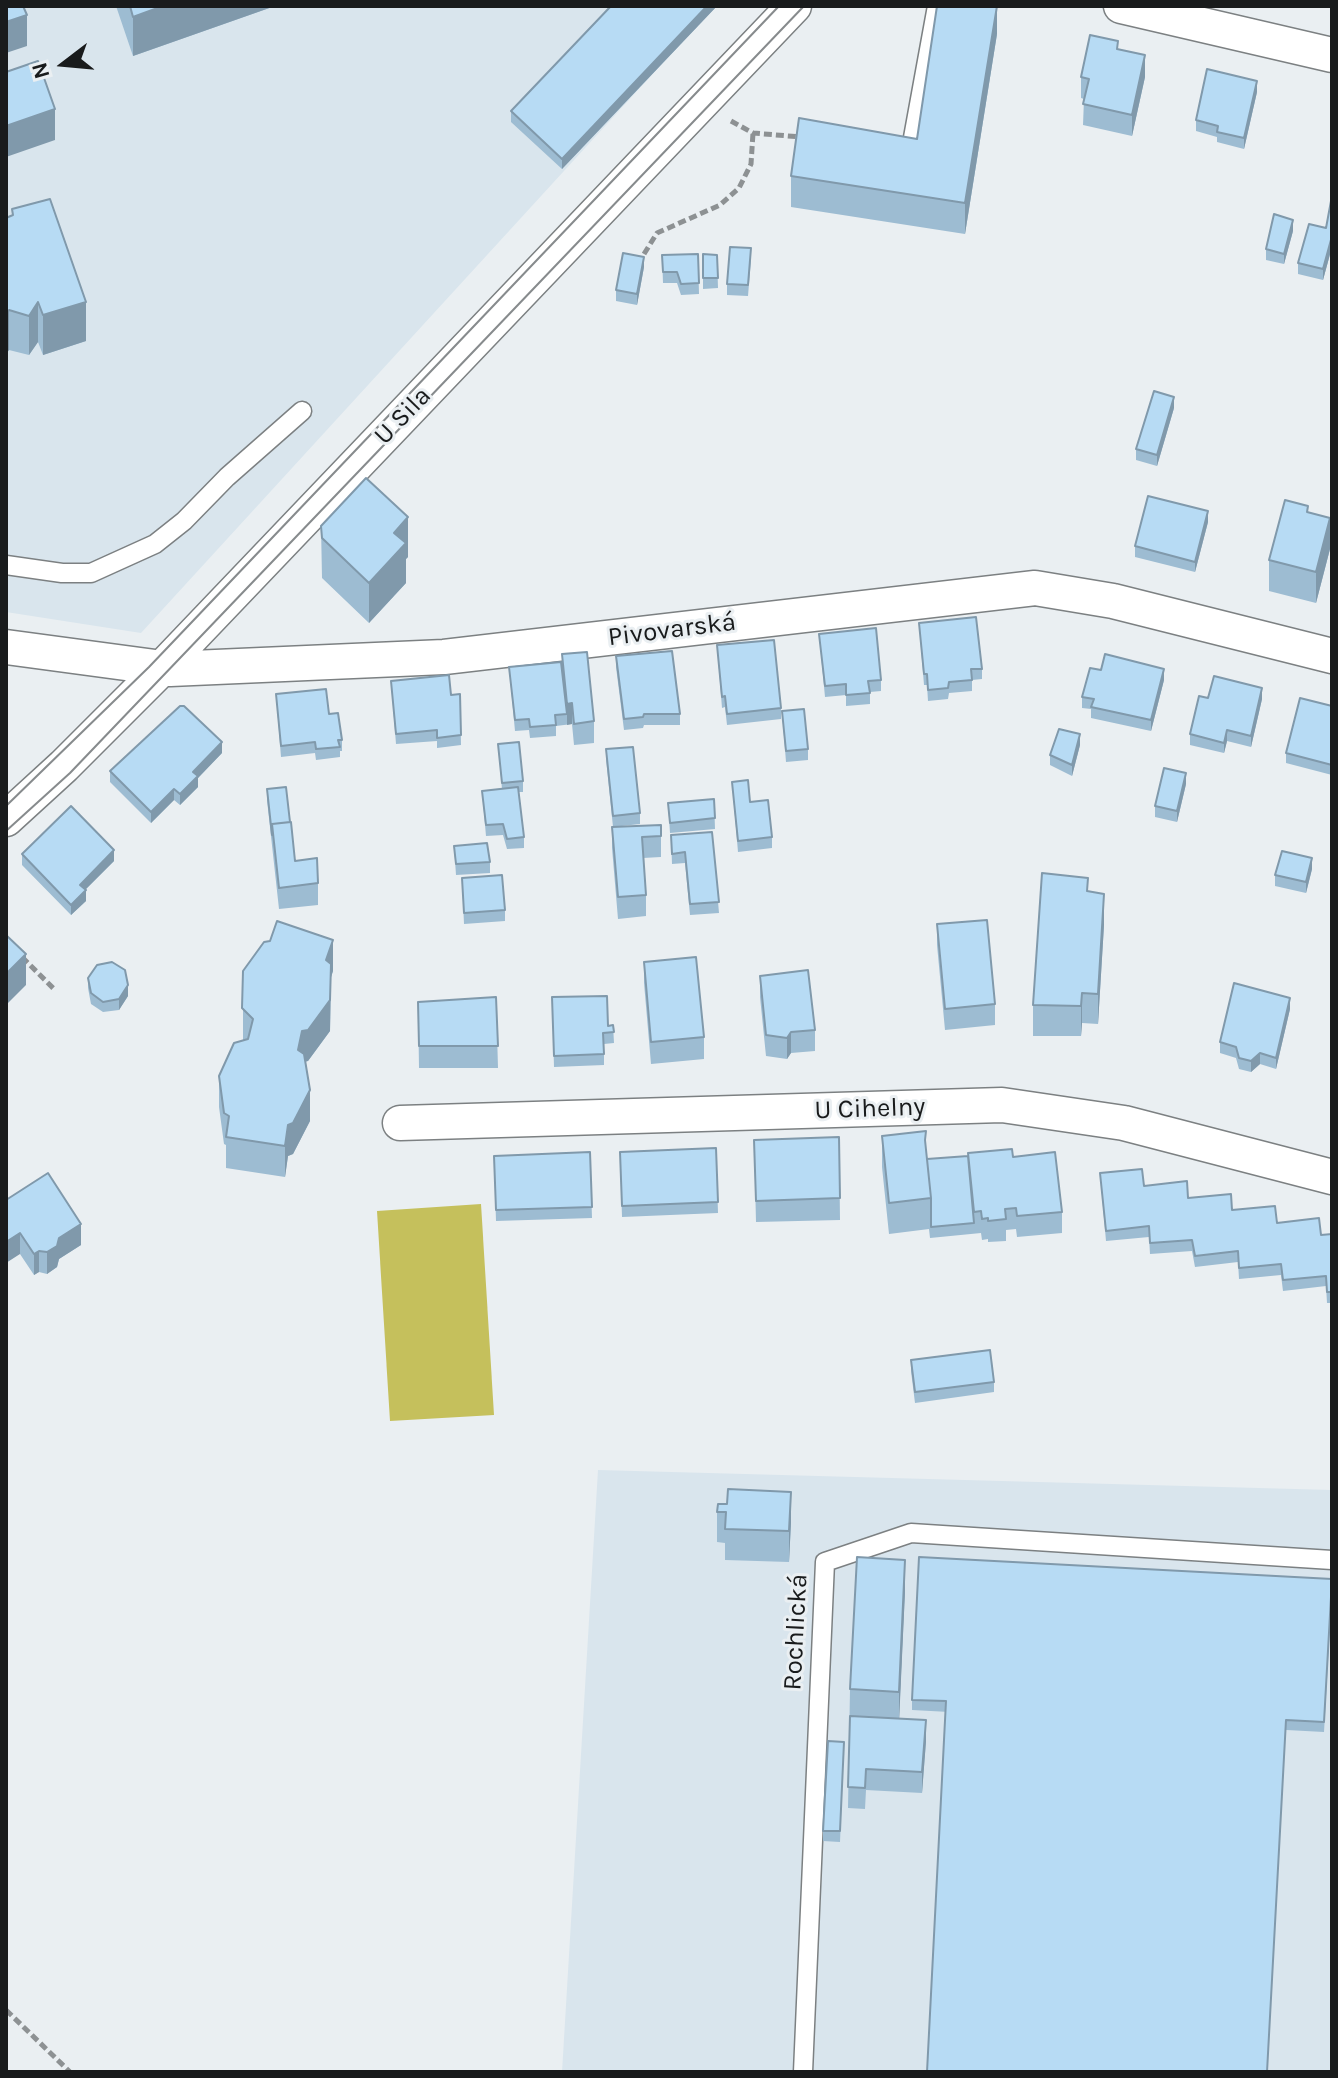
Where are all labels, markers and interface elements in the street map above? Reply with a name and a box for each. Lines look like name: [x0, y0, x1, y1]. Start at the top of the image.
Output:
north arrow: [24, 24, 104, 104]
text: N: [26, 59, 56, 82]
street label: U Sila: [368, 381, 438, 451]
street label: Pivovarská: [606, 607, 738, 653]
street label: U Cihelny: [814, 1091, 926, 1127]
street label: Rochlická: [777, 1573, 815, 1691]

